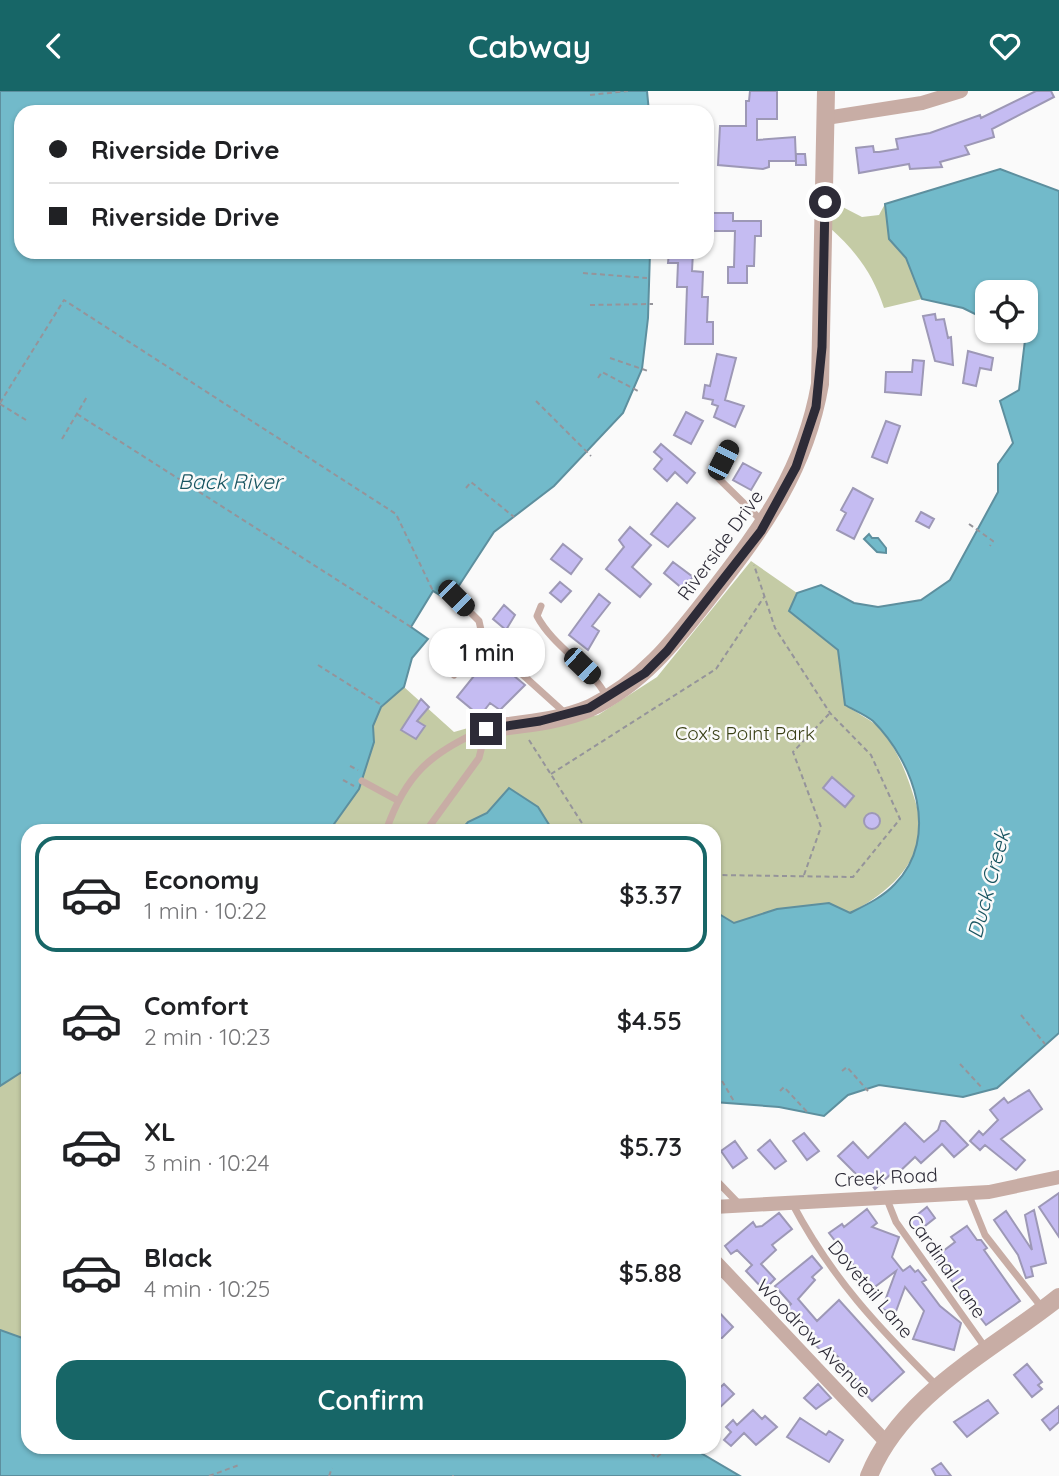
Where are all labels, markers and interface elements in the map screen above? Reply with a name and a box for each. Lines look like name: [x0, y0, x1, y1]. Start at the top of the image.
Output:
text: Cabway: [468, 26, 591, 66]
icon: back: [35, 27, 73, 65]
icon: heart: [986, 27, 1024, 65]
text: Riverside Drive: [91, 133, 280, 166]
route start: [809, 186, 841, 218]
text: Riverside Drive: [91, 200, 280, 233]
map controls: [975, 280, 1038, 343]
button: locate: [975, 280, 1038, 343]
car: [705, 437, 742, 483]
water label: Back River: [178, 468, 285, 494]
street label: Riverside Drive: [672, 485, 768, 605]
car: [434, 576, 479, 620]
callout: 1 min: [428, 627, 544, 677]
text: 1 min: [459, 638, 515, 667]
car: [560, 644, 605, 688]
route end: [470, 713, 502, 745]
park label: Cox's Point Park: [675, 721, 815, 745]
water label: Duck Creek: [961, 825, 1015, 941]
icon: car: [60, 863, 123, 926]
text: Economy: [144, 863, 259, 896]
text: $3.37: [619, 878, 682, 911]
text: 1 min · 10:22: [144, 896, 267, 925]
icon: car: [60, 989, 123, 1052]
text: Comfort: [144, 989, 249, 1022]
text: $4.55: [617, 1004, 682, 1037]
text: 2 min · 10:23: [144, 1022, 271, 1051]
icon: car: [60, 1115, 123, 1178]
text: XL: [144, 1115, 176, 1148]
text: $5.73: [619, 1130, 682, 1163]
text: 3 min · 10:24: [144, 1148, 270, 1177]
street label: Creek Road: [834, 1162, 938, 1192]
street label: Cardinal Lane: [902, 1209, 992, 1323]
street label: Dovetail Lane: [823, 1235, 919, 1343]
icon: car: [60, 1241, 123, 1304]
text: Black: [144, 1241, 213, 1274]
text: $5.88: [619, 1256, 682, 1289]
text: 4 min · 10:25: [144, 1274, 270, 1303]
street label: Woodrow Avenue: [751, 1274, 877, 1402]
button: Confirm: [56, 1360, 686, 1440]

